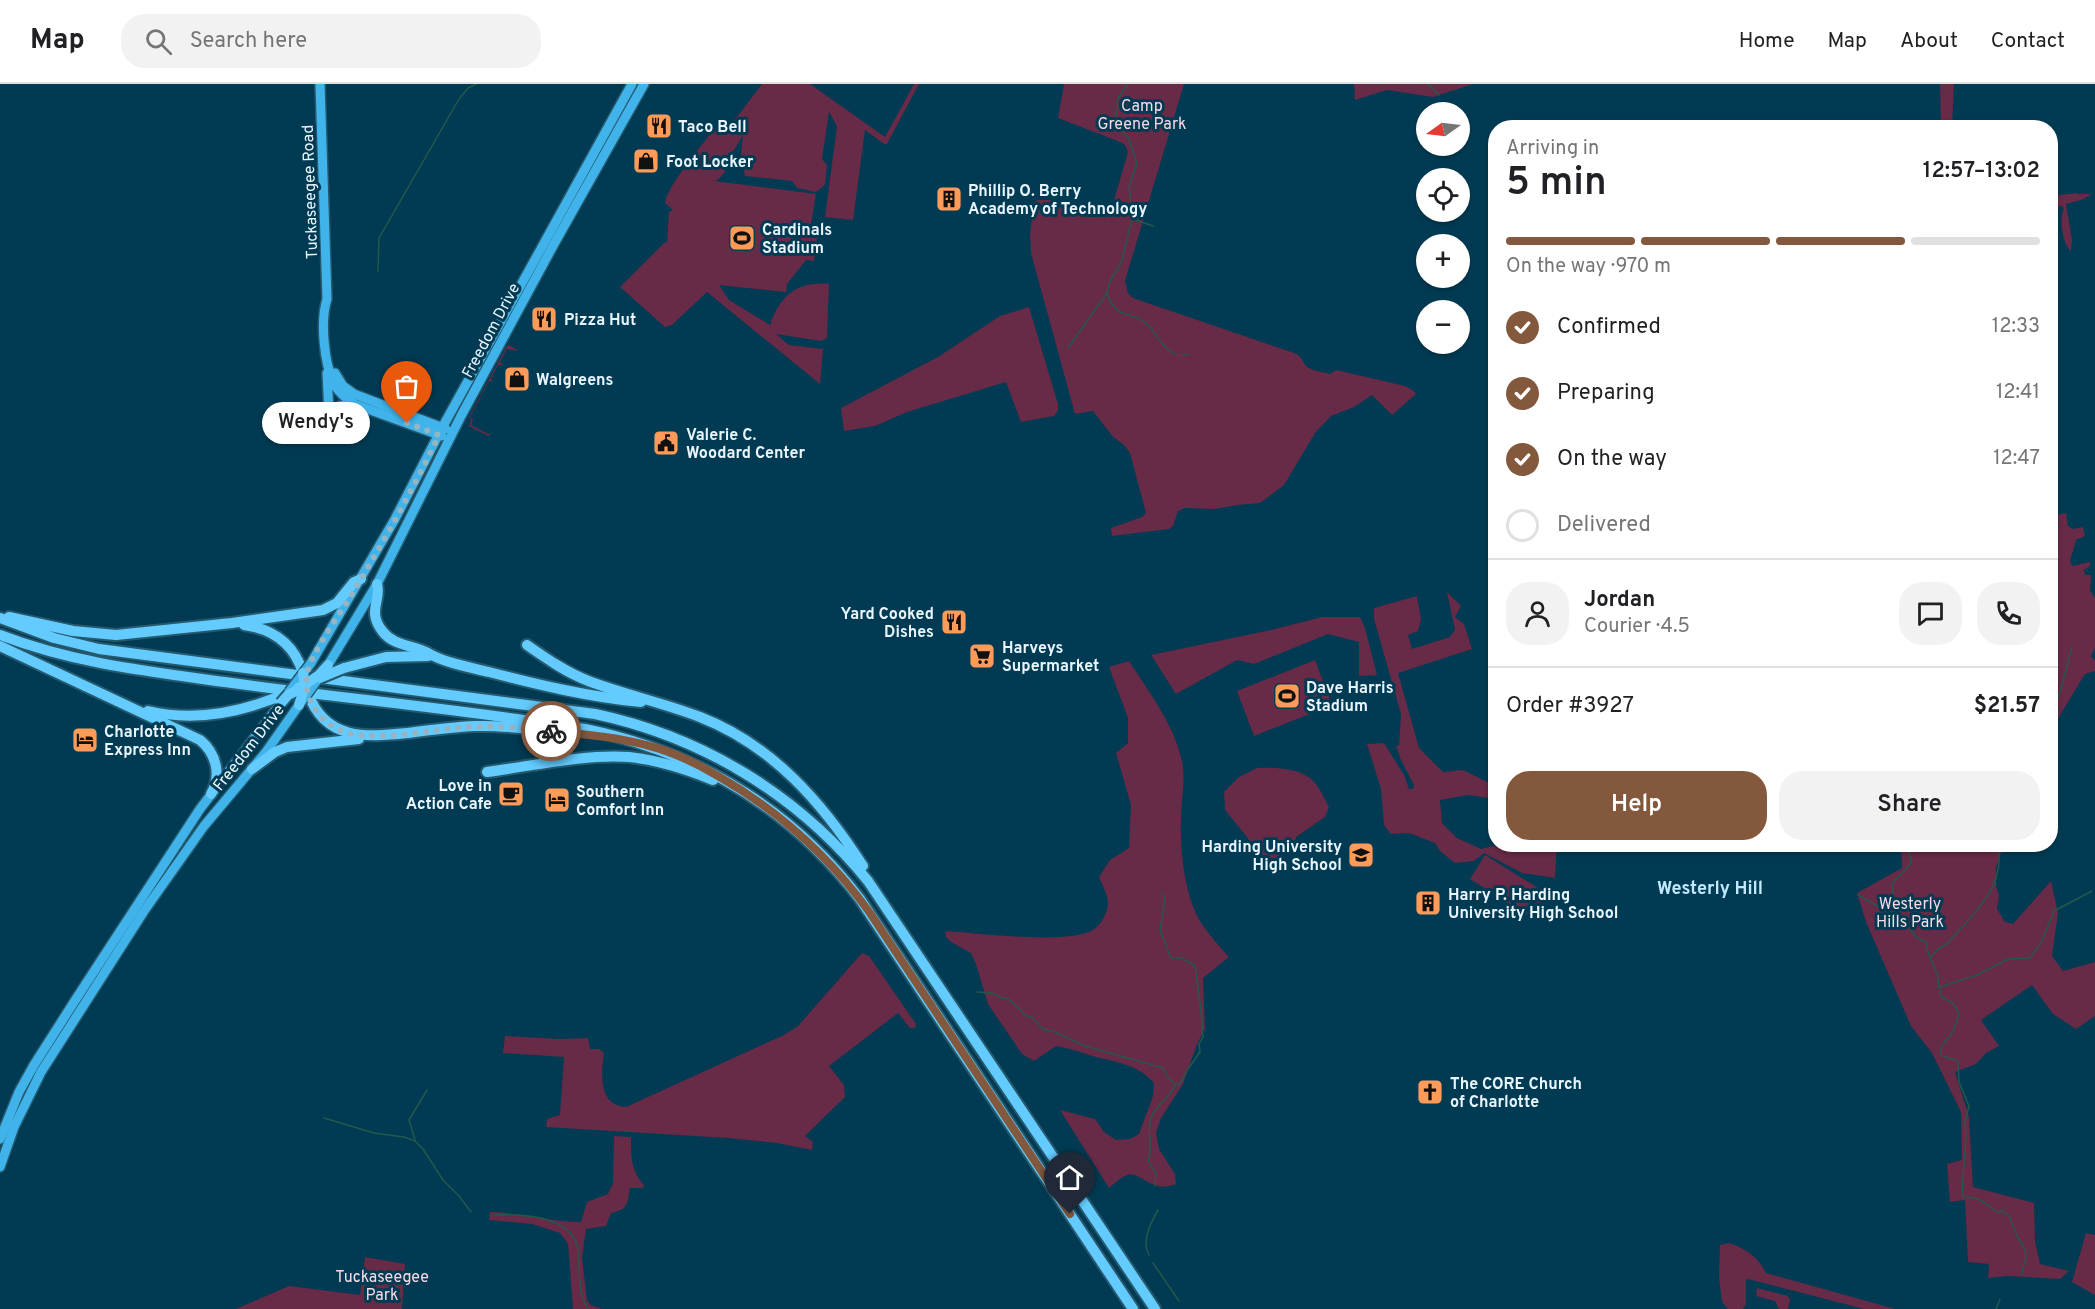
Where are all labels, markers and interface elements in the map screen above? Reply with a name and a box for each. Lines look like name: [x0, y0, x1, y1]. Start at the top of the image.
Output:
search box: [121, 14, 541, 68]
text: Map: [30, 23, 85, 59]
icon: search: [142, 25, 175, 58]
text: Search here: [190, 28, 307, 55]
text: Home: [1739, 28, 1795, 55]
text: Map: [1828, 28, 1867, 55]
text: About: [1900, 28, 1958, 55]
text: Contact: [1991, 28, 2065, 55]
park label: Camp Greene Park: [1097, 97, 1187, 135]
north arrow: [1416, 102, 1470, 156]
map controls: [1416, 102, 1470, 354]
restaurant icon: Taco Bell: [644, 111, 674, 141]
place label: Taco Bell: [678, 118, 747, 138]
street label: Tuckaseegee Road: [299, 124, 323, 259]
text: Arriving in: [1506, 136, 1599, 162]
shop icon: Foot Locker: [631, 146, 661, 176]
place label: Foot Locker: [666, 153, 754, 173]
text: 12:57–13:02: [1923, 158, 2040, 185]
text: 5 min: [1506, 160, 1607, 209]
button: locate: [1416, 168, 1470, 222]
place label: Phillip O. Berry Academy of Technology: [968, 182, 1147, 220]
building icon: Phillip O. Berry Academy of Technology: [934, 184, 964, 214]
place label: Cardinals Stadium: [762, 221, 832, 259]
sports icon: Cardinals Stadium: [727, 223, 757, 253]
button: +: [1416, 234, 1470, 288]
text: On the way · 970 m: [1506, 254, 1671, 280]
street label: Freedom Drive: [458, 280, 525, 382]
button: −: [1416, 300, 1470, 354]
restaurant icon: Pizza Hut: [529, 304, 559, 334]
place label: Pizza Hut: [564, 311, 636, 331]
icon: check: [1506, 311, 1539, 344]
text: Confirmed: [1557, 314, 1661, 341]
text: 12:33: [1992, 314, 2040, 340]
pin: [381, 361, 432, 423]
shop icon: Walgreens: [502, 364, 532, 394]
icon: bag: [390, 370, 423, 403]
place label: Walgreens: [536, 371, 614, 391]
icon: check: [1506, 377, 1539, 410]
text: Preparing: [1557, 380, 1655, 407]
text: 12:41: [1996, 380, 2040, 406]
callout: Wendy's: [263, 402, 371, 444]
text: Wendy's: [278, 410, 354, 436]
place label: Valerie C. Woodard Center: [686, 426, 805, 464]
public building icon: Valerie C. Woodard Center: [651, 428, 681, 458]
icon: check: [1506, 443, 1539, 476]
text: On the way: [1557, 446, 1667, 473]
text: 12:47: [1993, 446, 2040, 472]
text: Delivered: [1557, 512, 1651, 539]
button: person: [1506, 582, 1569, 645]
button: chat: [1899, 582, 1962, 645]
button: phone: [1977, 582, 2040, 645]
text: Jordan: [1584, 587, 1655, 614]
place label: Yard Cooked Dishes: [840, 605, 934, 643]
restaurant icon: Yard Cooked Dishes: [939, 607, 969, 637]
text: Courier · 4.5: [1584, 614, 1690, 640]
place label: Harveys Supermarket: [1002, 639, 1099, 677]
supermarket icon: Harveys Supermarket: [967, 641, 997, 671]
place label: Dave Harris Stadium: [1306, 679, 1394, 717]
sports icon: Dave Harris Stadium: [1272, 681, 1302, 711]
text: Order #3927: [1506, 693, 1634, 720]
text: $21.57: [1974, 693, 2040, 720]
street label: Freedom Drive: [210, 701, 290, 796]
courier: [521, 701, 581, 761]
icon: bike: [535, 715, 568, 748]
place label: Charlotte Express Inn: [104, 723, 191, 761]
hotel icon: Charlotte Express Inn: [70, 725, 100, 755]
button: Help: [1506, 771, 1767, 840]
button: Share: [1779, 771, 2040, 840]
place label: Love in Action Cafe: [406, 777, 492, 815]
cafe icon: Love in Action Cafe: [496, 779, 526, 809]
place label: Southern Comfort Inn: [576, 783, 664, 821]
hotel icon: Southern Comfort Inn: [542, 785, 572, 815]
place label: Harding University High School: [1202, 838, 1342, 876]
school or university icon: Harding University High School: [1346, 840, 1376, 870]
district label: Westerly Hill: [1657, 878, 1763, 901]
place label: Harry P. Harding University High School: [1448, 886, 1618, 924]
building icon: Harry P. Harding University High School: [1413, 888, 1443, 918]
park label: Westerly Hills Park: [1876, 895, 1944, 933]
place label: The CORE Church of Charlotte: [1450, 1075, 1582, 1113]
church icon: The CORE Church of Charlotte: [1415, 1077, 1445, 1107]
pin: [1044, 1152, 1095, 1214]
icon: home: [1053, 1161, 1086, 1194]
park label: Tuckaseegee Park: [335, 1268, 429, 1306]

